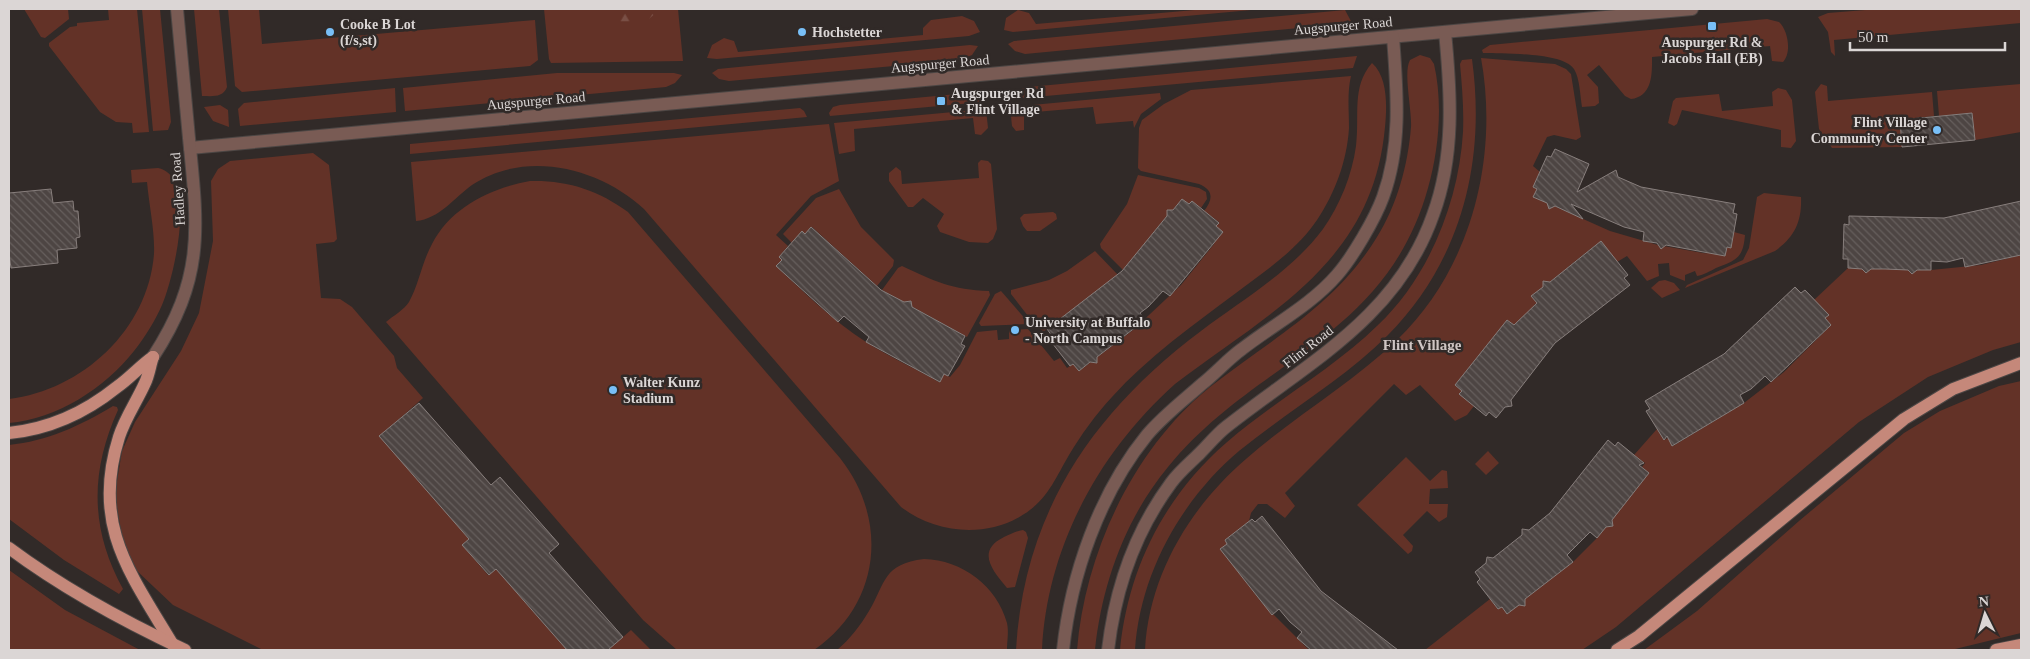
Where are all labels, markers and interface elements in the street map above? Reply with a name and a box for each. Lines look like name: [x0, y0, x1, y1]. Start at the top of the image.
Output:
street label: Augspurger Road: [1293, 14, 1393, 38]
place label: Cooke B Lot (f/s,st): [340, 17, 416, 49]
marker: Auspurger Rd & Jacobs Hall (EB): [1706, 20, 1718, 32]
scale bar: [1850, 20, 2005, 52]
place label: Hochstetter: [812, 25, 882, 40]
marker: Cooke B Lot (f/s,st): [324, 26, 336, 38]
marker: Hochstetter: [796, 26, 808, 38]
text: 50 m: [1858, 29, 1889, 45]
place label: Auspurger Rd & Jacobs Hall (EB): [1661, 35, 1763, 67]
street label: Augspurger Road: [890, 52, 990, 76]
place label: Augspurger Rd & Flint Village: [951, 86, 1044, 117]
street label: Augspurger Road: [486, 89, 586, 113]
marker: Augspurger Rd & Flint Village: [935, 95, 947, 107]
place label: Flint Village Community Center: [1811, 115, 1927, 146]
marker: Flint Village Community Center: [1931, 124, 1943, 136]
street label: Hadley Road: [168, 152, 188, 226]
place label: University at Buffalo - North Campus: [1025, 315, 1150, 346]
street label: Flint Road: [1280, 323, 1336, 371]
marker: University at Buffalo - North Campus: [1009, 324, 1021, 336]
district label: Flint Village: [1383, 337, 1462, 353]
place label: Walter Kunz Stadium: [623, 375, 700, 406]
marker: Walter Kunz Stadium: [607, 384, 619, 396]
north arrow: [1960, 589, 2010, 639]
text: N: [1978, 594, 1990, 609]

